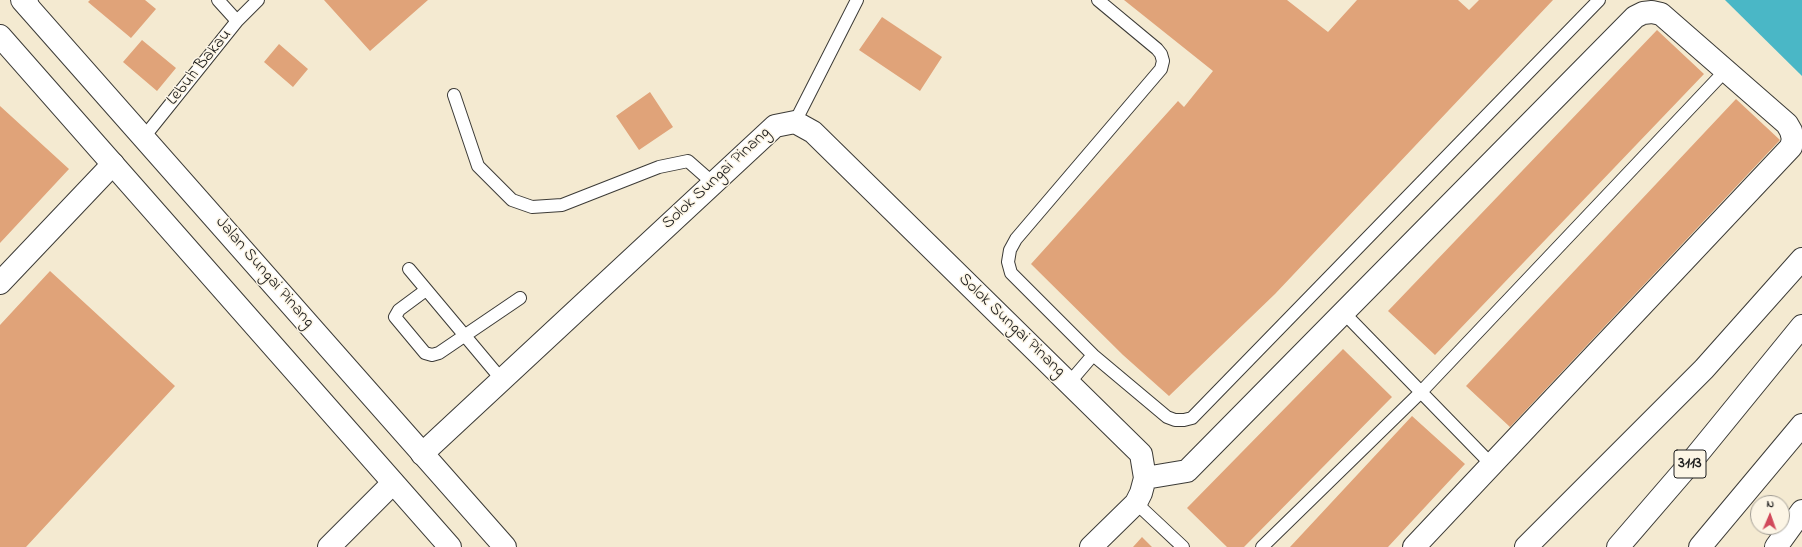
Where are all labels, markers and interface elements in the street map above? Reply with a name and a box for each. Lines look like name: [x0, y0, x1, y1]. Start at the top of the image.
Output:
street label: Lebuh Bakau: [163, 26, 237, 110]
street label: Solok Sungai Pinang: [659, 124, 775, 234]
street label: Jalan Sungai Pinang: [210, 213, 318, 333]
street label: Solok Sungai Pinang: [953, 270, 1069, 382]
road number: 3113: [1674, 450, 1706, 478]
north arrow: [1750, 495, 1790, 535]
text: N: [1766, 496, 1774, 512]

